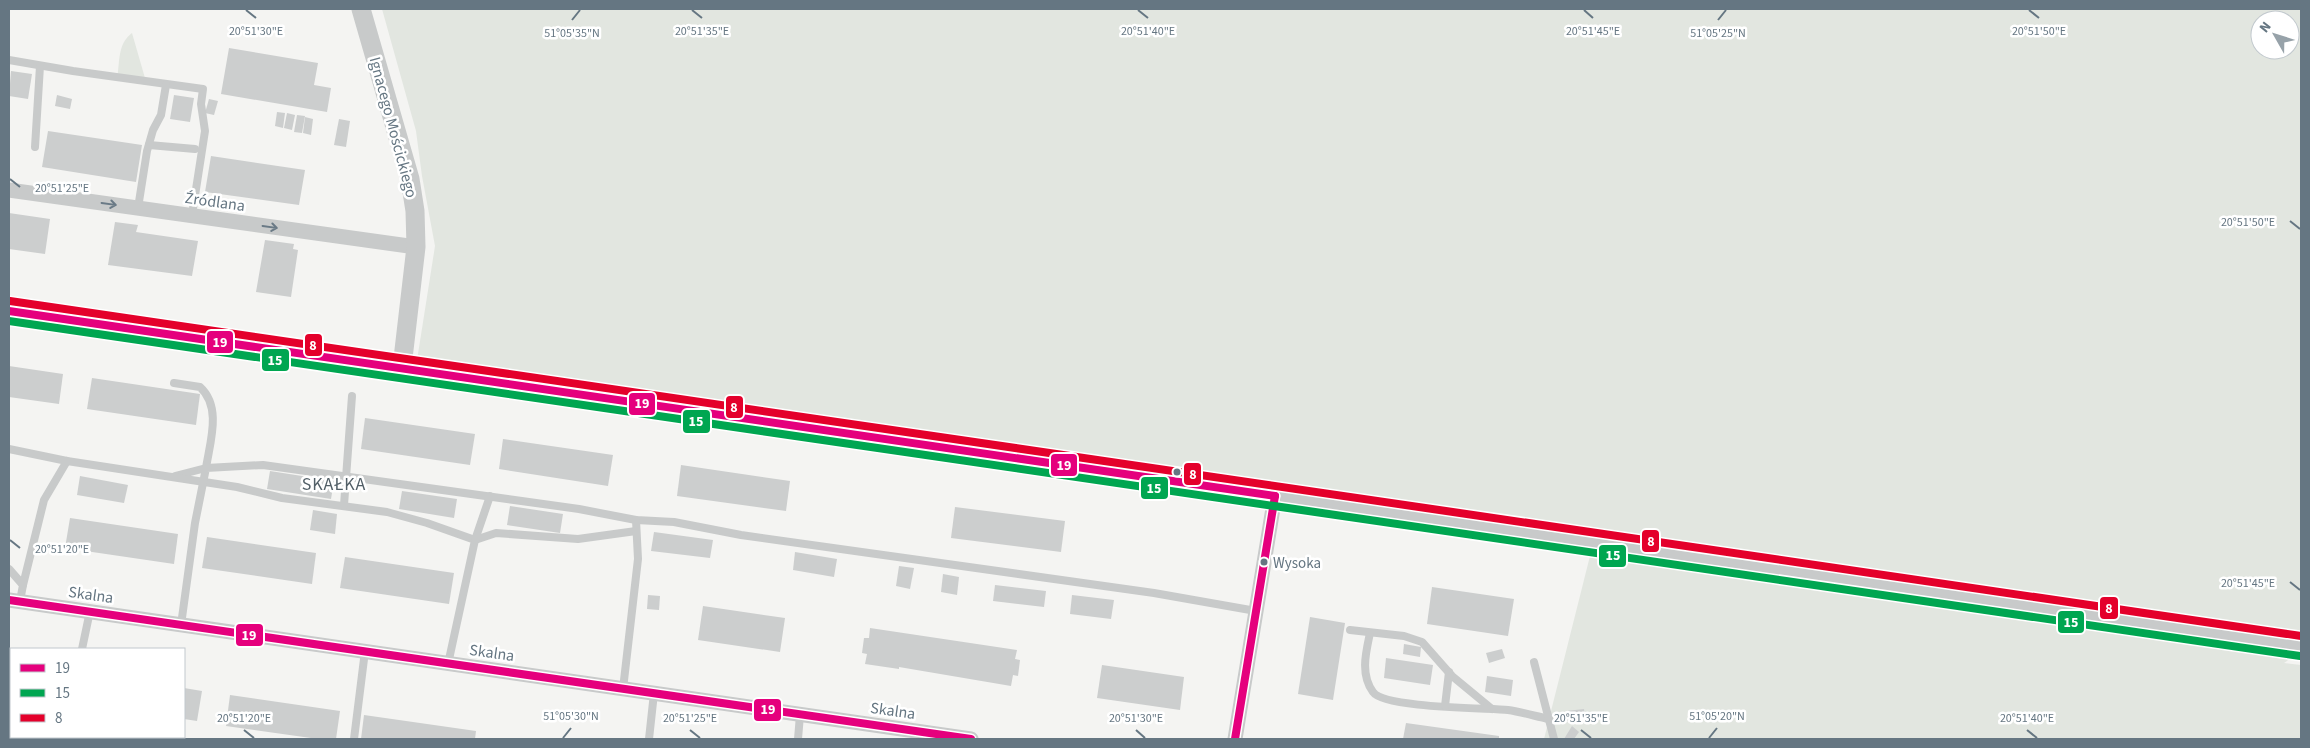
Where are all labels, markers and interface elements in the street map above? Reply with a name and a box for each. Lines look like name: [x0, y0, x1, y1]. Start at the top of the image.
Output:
north arrow: [2250, 10, 2300, 60]
text: N: [2255, 18, 2276, 37]
text: 20°51'30"E: [229, 23, 283, 40]
text: 20°51'35"E: [675, 23, 729, 40]
text: 20°51'40"E: [1121, 23, 1175, 40]
text: 20°51'45"E: [1566, 23, 1620, 40]
text: 20°51'50"E: [2012, 23, 2066, 40]
text: 51°05'35"N: [544, 25, 600, 42]
text: 51°05'25"N: [1690, 25, 1746, 42]
street label: Ignacego Mościckiego: [364, 54, 422, 200]
text: 20°51'25"E: [35, 180, 89, 197]
street label: Źródlana: [183, 187, 246, 217]
one-way arrow: [101, 199, 117, 209]
text: 20°51'50"E: [2221, 214, 2275, 231]
one-way arrow: [262, 222, 278, 232]
line badge: 19: [206, 330, 234, 354]
text: 19: [213, 333, 227, 353]
line badge: 8: [304, 333, 323, 357]
text: 8: [309, 336, 317, 356]
line badge: 15: [261, 348, 290, 372]
text: 15: [268, 351, 282, 371]
line badge: 19: [628, 392, 656, 416]
text: 19: [635, 394, 649, 414]
line badge: 8: [725, 395, 744, 419]
text: 8: [730, 398, 738, 418]
line badge: 15: [682, 409, 711, 434]
text: 15: [689, 412, 703, 432]
line badge: 19: [1050, 453, 1078, 477]
text: 19: [1057, 456, 1071, 476]
line badge: 8: [1183, 462, 1202, 486]
text: 8: [1189, 465, 1197, 485]
unlabelled marker: [1172, 467, 1182, 477]
district label: SKAŁKA: [302, 472, 366, 497]
line badge: 15: [1140, 476, 1169, 500]
text: 15: [1147, 479, 1161, 499]
line badge: 8: [1641, 529, 1660, 553]
text: 8: [1647, 532, 1655, 552]
text: 20°51'20"E: [35, 541, 89, 558]
line badge: 15: [1598, 544, 1627, 568]
text: 15: [1606, 546, 1620, 566]
place label: Wysoka: [1273, 553, 1321, 574]
marker: Wysoka: [1259, 557, 1269, 567]
text: 20°51'45"E: [2221, 575, 2275, 592]
street label: Skalna: [67, 581, 115, 609]
line badge: 8: [2099, 596, 2119, 620]
text: 8: [2105, 599, 2113, 619]
line badge: 15: [2057, 610, 2085, 634]
text: 15: [2064, 613, 2078, 633]
line badge: 19: [235, 623, 264, 647]
text: 19: [242, 626, 256, 646]
street label: Skalna: [468, 639, 516, 667]
legend: [10, 648, 185, 738]
text: 19: [55, 658, 70, 679]
text: 15: [55, 683, 70, 704]
street label: Skalna: [869, 697, 917, 725]
line badge: 19: [753, 698, 782, 722]
text: 19: [761, 700, 775, 720]
text: 8: [55, 708, 62, 729]
text: 51°05'30"N: [543, 708, 599, 725]
text: 51°05'20"N: [1689, 708, 1745, 725]
text: 20°51'20"E: [217, 710, 271, 727]
text: 20°51'25"E: [663, 710, 717, 727]
text: 20°51'30"E: [1109, 710, 1163, 727]
text: 20°51'35"E: [1554, 710, 1608, 727]
text: 20°51'40"E: [2000, 710, 2054, 727]

